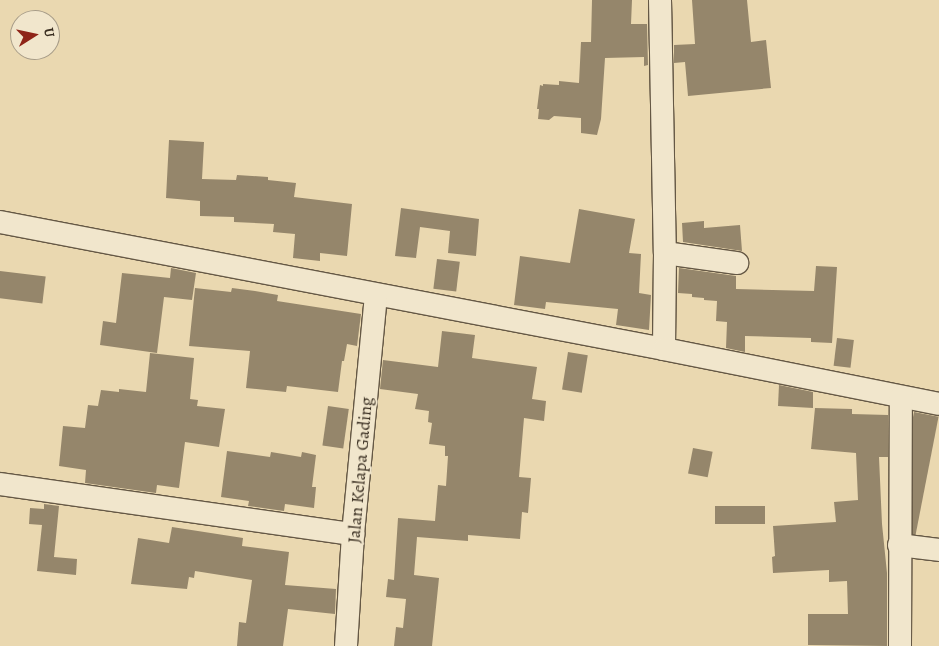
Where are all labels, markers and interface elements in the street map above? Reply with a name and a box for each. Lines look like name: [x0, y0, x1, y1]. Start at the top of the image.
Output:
north arrow: [10, 10, 60, 60]
text: U: [39, 26, 59, 39]
street label: Jalan Kelapa Gading: [343, 396, 377, 544]

